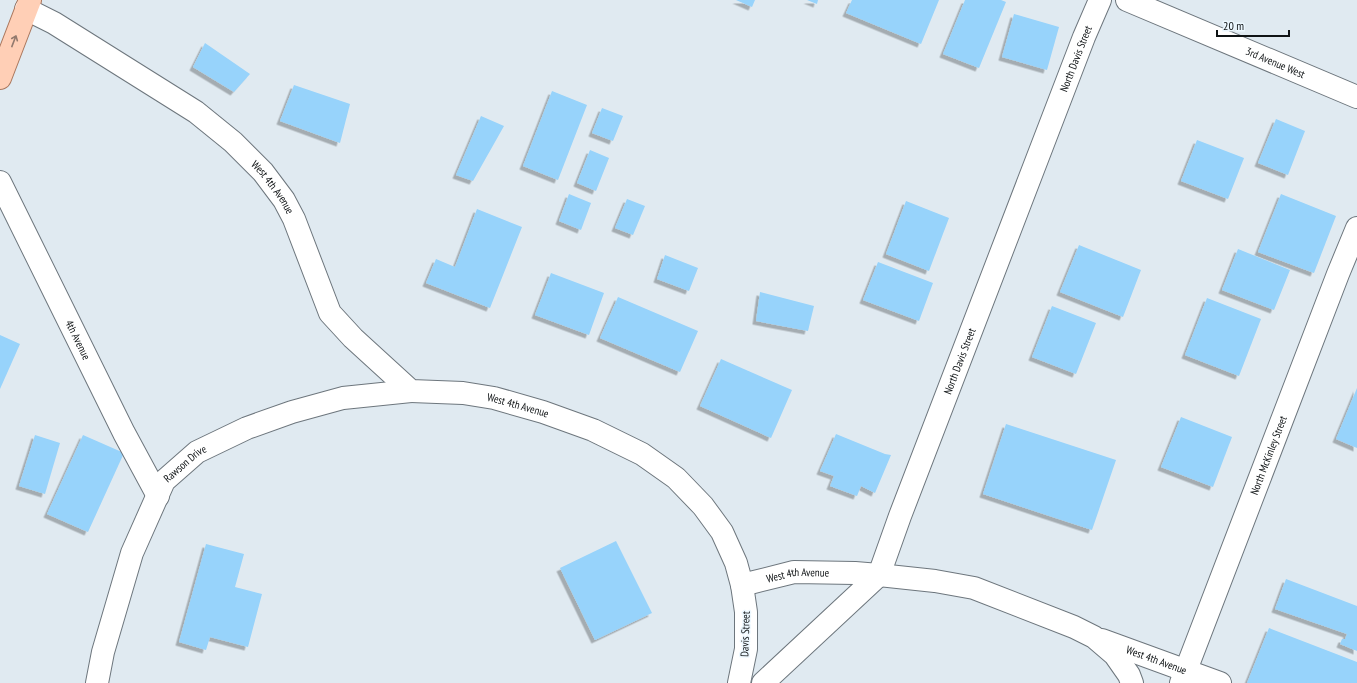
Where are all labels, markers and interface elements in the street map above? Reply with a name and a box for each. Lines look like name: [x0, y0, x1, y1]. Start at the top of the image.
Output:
scale bar: [1217, 12, 1289, 38]
text: 20 m: [1223, 18, 1244, 33]
street label: North Davis Street: [1057, 23, 1095, 94]
one-way arrow: [11, 36, 19, 48]
street label: 3rd Avenue West: [1244, 44, 1307, 81]
street label: West 4th Avenue: [248, 157, 297, 217]
street label: 4th Avenue: [62, 318, 94, 362]
street label: North Davis Street: [940, 326, 979, 396]
street label: West 4th Avenue: [486, 390, 551, 421]
street label: North McKinley Street: [1247, 414, 1290, 497]
street label: Rawson Drive: [161, 441, 209, 485]
street label: West 4th Avenue: [765, 565, 830, 586]
street label: Davis Street: [737, 611, 753, 657]
street label: West 4th Avenue: [1124, 642, 1189, 677]

